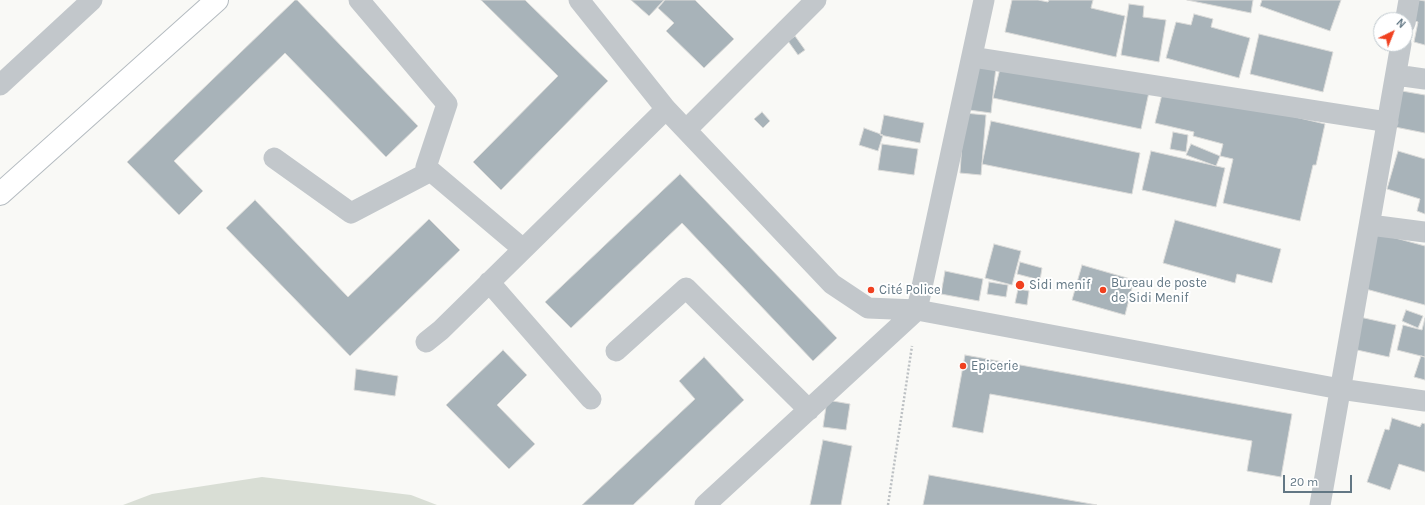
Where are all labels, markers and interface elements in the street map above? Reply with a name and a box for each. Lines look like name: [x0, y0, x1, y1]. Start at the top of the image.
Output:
north arrow: [1373, 12, 1413, 52]
text: N: [1394, 16, 1408, 31]
place label: Bureau de poste de Sidi Menif: [1111, 275, 1207, 306]
place label: Sidi menif: [1029, 277, 1090, 293]
marker: Sidi menif: [1014, 279, 1026, 291]
place label: Cité Police: [879, 282, 941, 298]
marker: Cité Police: [866, 285, 876, 295]
marker: Bureau de poste de Sidi Menif: [1098, 285, 1108, 295]
place label: Epicerie: [971, 358, 1018, 374]
marker: Epicerie: [958, 361, 968, 371]
scale bar: [1285, 467, 1354, 493]
text: 20 m: [1290, 475, 1318, 489]

